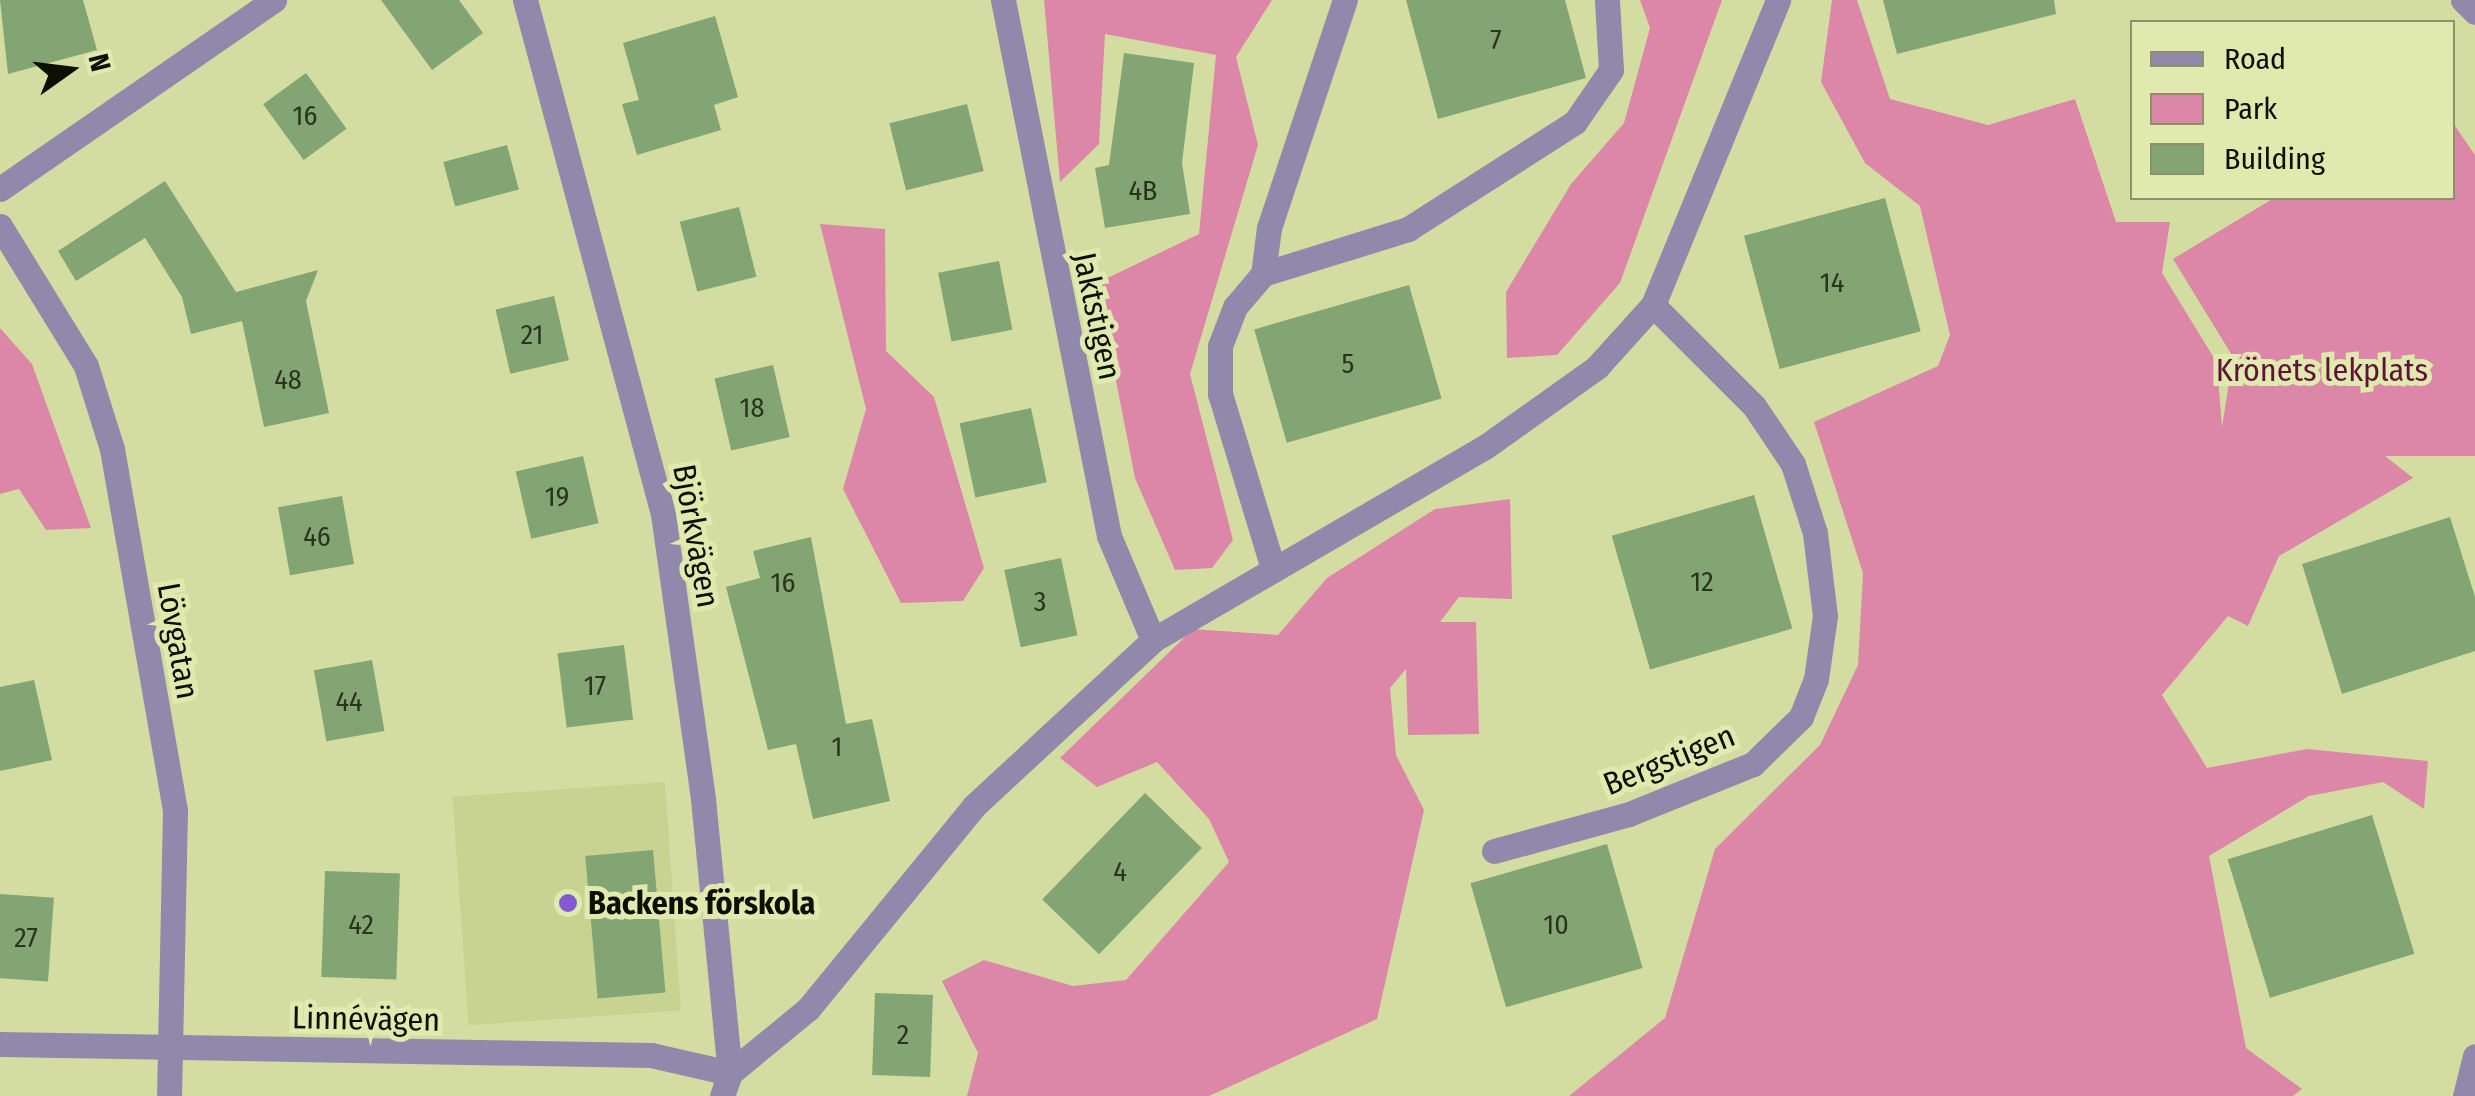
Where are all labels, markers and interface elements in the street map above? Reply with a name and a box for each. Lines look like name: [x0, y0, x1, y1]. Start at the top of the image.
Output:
north arrow: [20, 20, 120, 120]
legend: [2130, 20, 2455, 200]
house number: 7: [1490, 23, 1502, 57]
text: Road: [2224, 41, 2286, 77]
text: N: [82, 50, 118, 75]
text: Park: [2224, 91, 2277, 127]
house number: 16: [293, 99, 317, 133]
text: Building: [2224, 141, 2325, 177]
house number: 4B: [1129, 174, 1157, 208]
street label: Jaktstigen: [1065, 249, 1129, 383]
house number: 14: [1820, 266, 1844, 300]
house number: 21: [521, 318, 543, 352]
house number: 5: [1342, 347, 1354, 381]
park label: Krönets lekplats: [2216, 351, 2428, 389]
house number: 48: [274, 363, 302, 397]
house number: 18: [740, 391, 764, 425]
street label: Björkvägen: [665, 461, 727, 611]
house number: 19: [545, 480, 569, 514]
house number: 46: [303, 520, 331, 554]
house number: 12: [1690, 565, 1714, 599]
house number: 16: [771, 566, 795, 600]
street label: Lövgatan: [149, 580, 207, 702]
house number: 3: [1034, 585, 1046, 619]
house number: 17: [584, 669, 606, 703]
house number: 44: [335, 685, 363, 719]
street label: Bergstigen: [1598, 716, 1740, 804]
house number: 1: [832, 730, 842, 764]
house number: 4: [1113, 855, 1127, 889]
place label: Backens förskola: [588, 884, 815, 922]
marker: Backens förskola: [557, 892, 579, 914]
house number: 42: [348, 908, 374, 942]
house number: 10: [1543, 908, 1569, 942]
house number: 27: [14, 921, 38, 955]
street label: Linnévägen: [292, 999, 440, 1039]
house number: 2: [897, 1018, 909, 1052]

